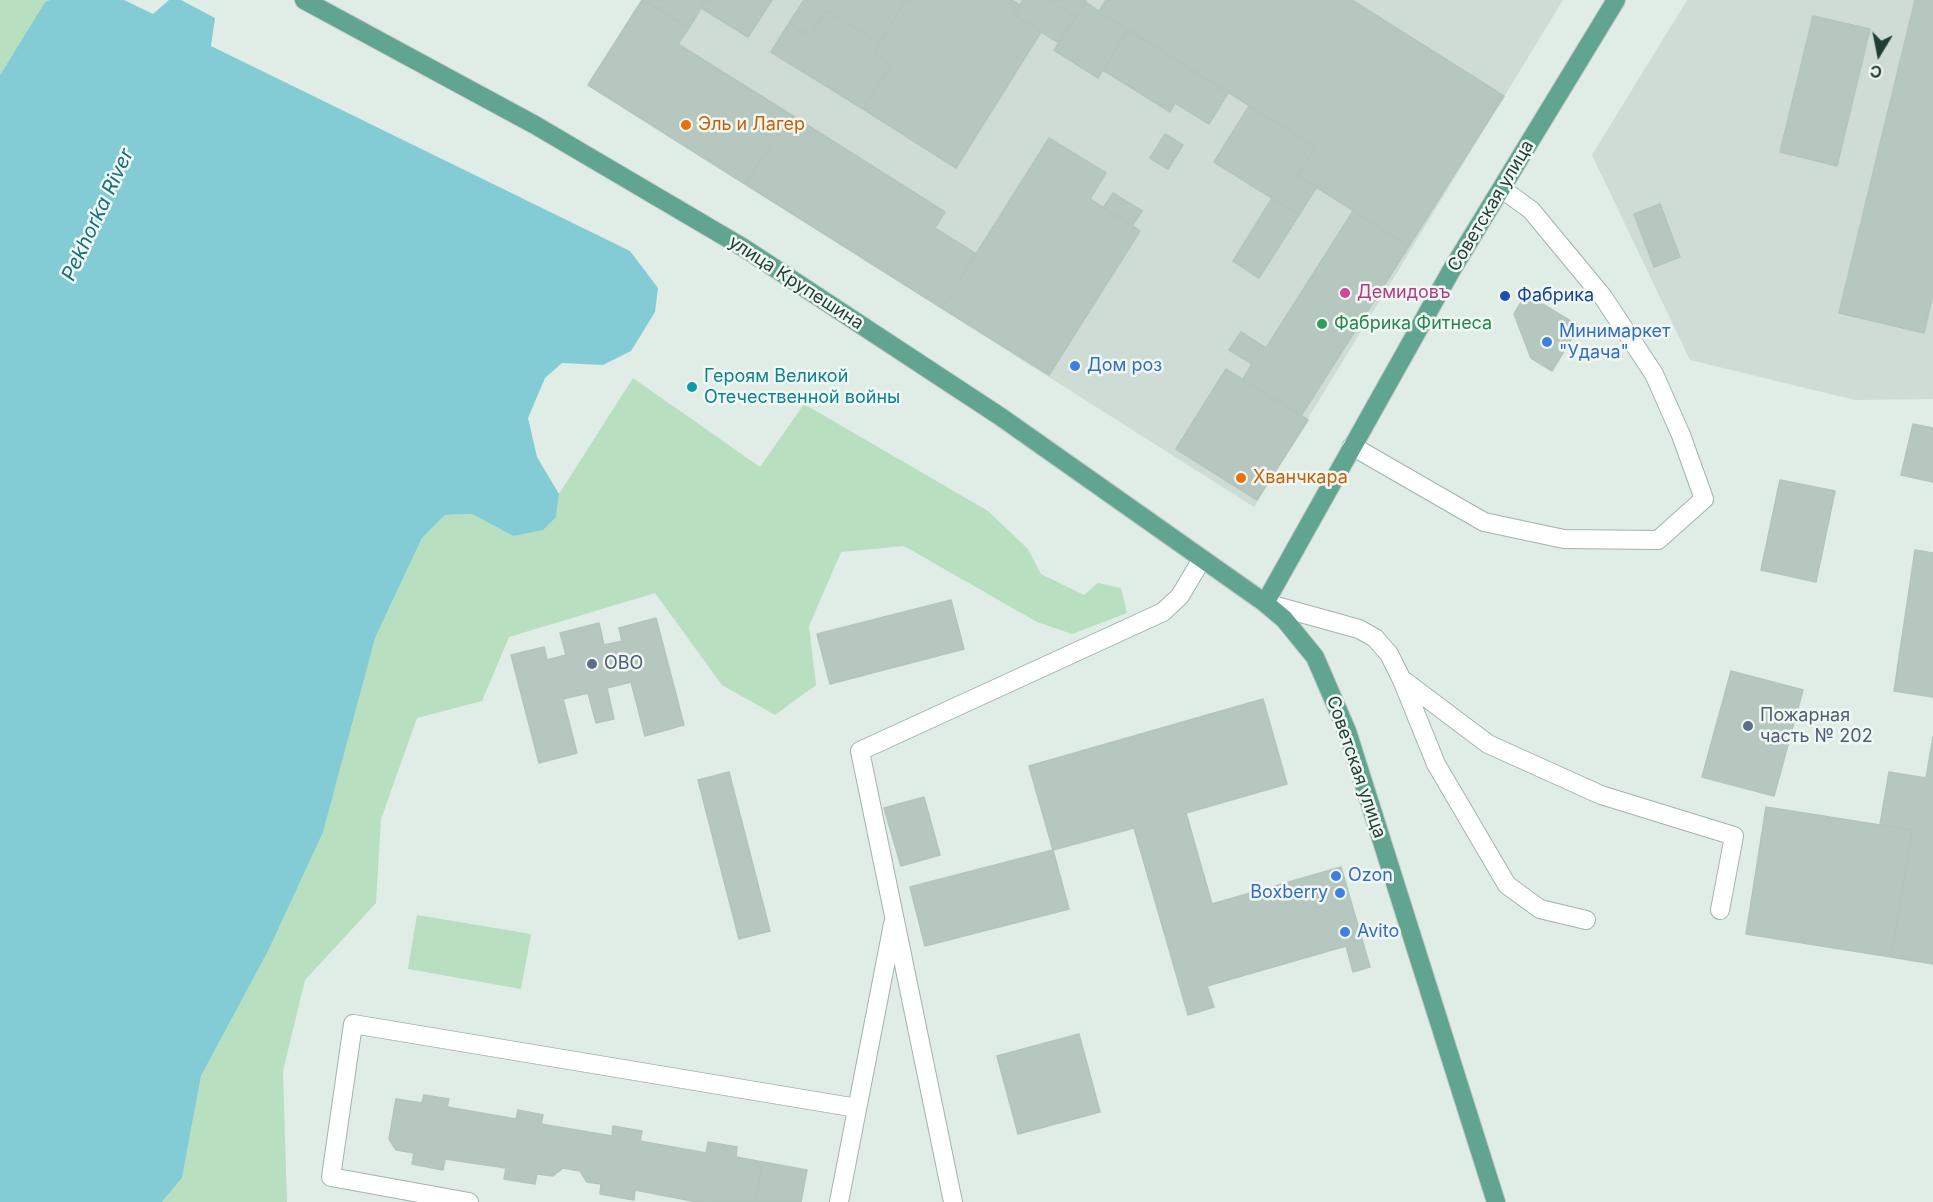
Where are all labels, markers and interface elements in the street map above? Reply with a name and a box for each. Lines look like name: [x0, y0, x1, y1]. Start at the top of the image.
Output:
north arrow: [1849, 24, 1909, 84]
text: С: [1868, 61, 1883, 83]
place label: Эль и Лагер: [698, 114, 805, 136]
marker: Эль и Лагер: [679, 118, 693, 132]
street label: Советская улица: [1443, 137, 1539, 275]
water label: Pekhorka River: [57, 145, 139, 285]
street label: улица Крупешина: [725, 231, 867, 335]
place label: Демидовъ: [1357, 282, 1451, 304]
place label: Фабрика: [1517, 285, 1594, 307]
marker: Демидовъ: [1338, 286, 1352, 300]
marker: Фабрика: [1498, 289, 1512, 303]
place label: Фабрика Фитнеса: [1334, 313, 1492, 335]
marker: Фабрика Фитнеса: [1315, 317, 1329, 331]
place label: Минимаркет "Удача": [1559, 321, 1670, 364]
marker: Минимаркет "Удача": [1540, 335, 1554, 349]
place label: Дом роз: [1087, 355, 1162, 377]
marker: Дом роз: [1068, 359, 1082, 373]
place label: Героям Великой Отечественной войны: [704, 366, 900, 409]
marker: Героям Великой Отечественной войны: [685, 380, 699, 394]
place label: Хванчкара: [1253, 467, 1348, 489]
marker: Хванчкара: [1234, 471, 1248, 485]
place label: ОВО: [604, 653, 643, 675]
marker: ОВО: [585, 657, 599, 671]
street label: Советская улица: [1322, 693, 1390, 841]
place label: Пожарная часть № 202: [1760, 705, 1873, 748]
marker: Пожарная часть № 202: [1741, 719, 1755, 733]
place label: Ozon: [1348, 865, 1393, 887]
marker: Ozon: [1329, 869, 1343, 883]
place label: Boxberry: [1250, 882, 1328, 904]
marker: Boxberry: [1333, 886, 1347, 900]
place label: Avito: [1357, 921, 1399, 943]
marker: Avito: [1338, 925, 1352, 939]

